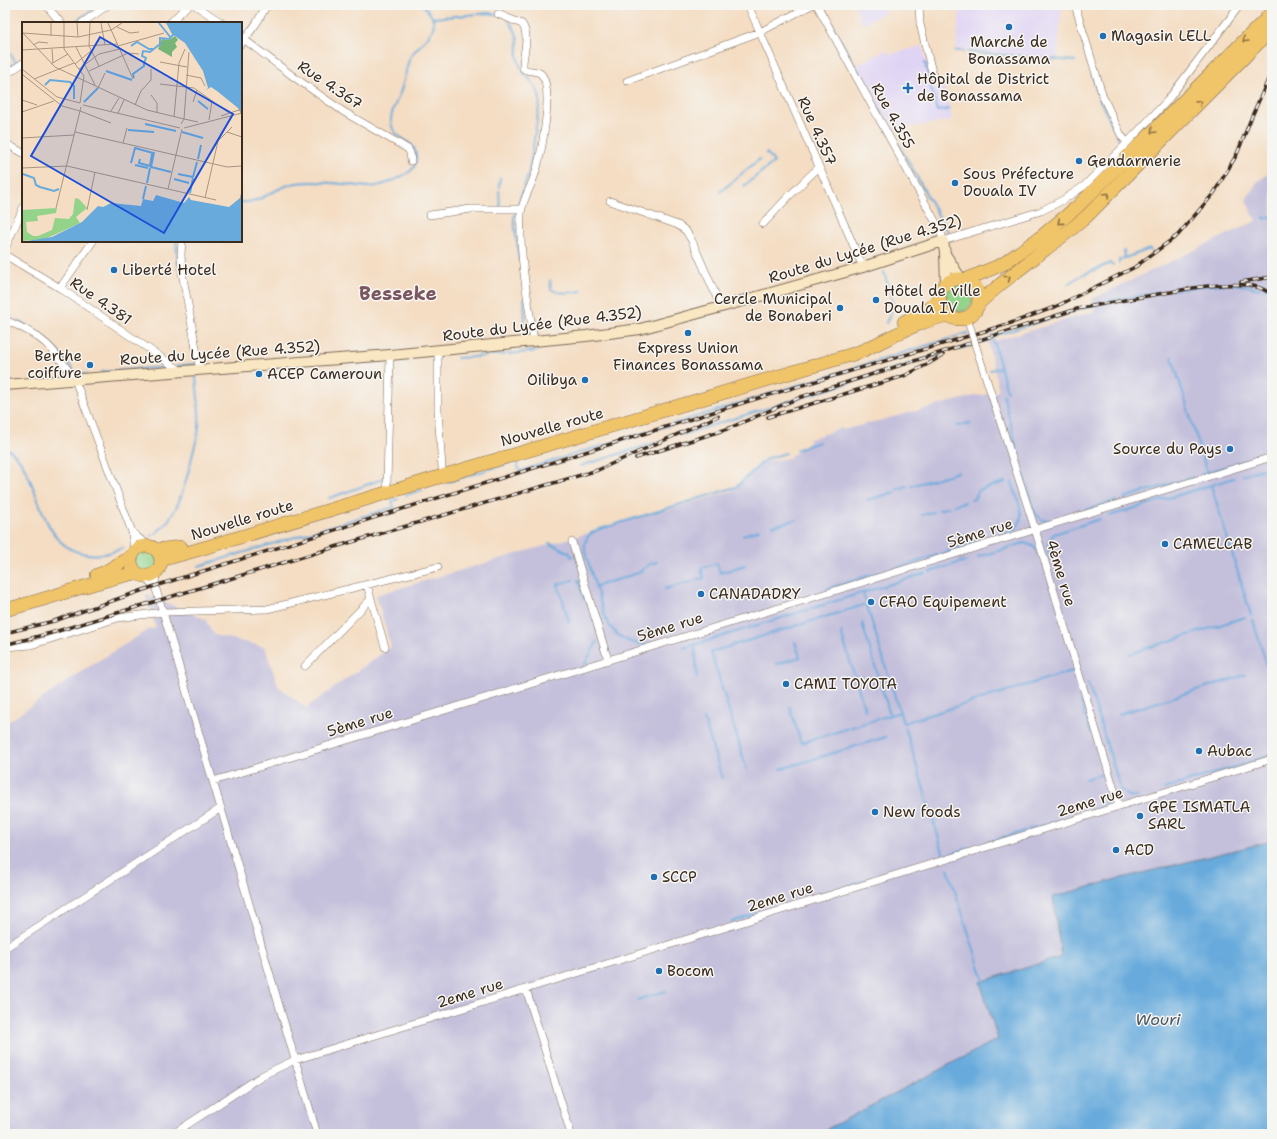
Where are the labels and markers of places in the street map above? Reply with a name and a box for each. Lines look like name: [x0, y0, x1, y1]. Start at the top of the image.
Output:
marker: Marché de Bonassama: [1004, 22, 1014, 32]
place label: Magasin LELL: [1111, 26, 1211, 46]
marker: Magasin LELL: [1098, 31, 1108, 41]
place label: Marché de Bonassama: [968, 32, 1051, 69]
place label: Hôpital de District de Bonassama: [917, 69, 1049, 106]
marker: Hôpital de District de Bonassama: [902, 82, 914, 94]
place label: Gendarmerie: [1087, 151, 1181, 171]
marker: Gendarmerie: [1074, 156, 1084, 166]
place label: Sous Préfecture Douala IV: [963, 164, 1074, 201]
marker: Sous Préfecture Douala IV: [950, 178, 960, 188]
place label: Liberté Hotel: [122, 260, 217, 280]
marker: Liberté Hotel: [109, 265, 119, 275]
place label: Hôtel de ville Douala IV: [884, 281, 981, 318]
place label: Cercle Municipal de Bonaberi: [714, 289, 832, 326]
marker: Hôtel de ville Douala IV: [871, 295, 881, 305]
marker: Cercle Municipal de Bonaberi: [835, 303, 845, 313]
marker: Express Union Finances Bonassama: [683, 328, 693, 338]
place label: Express Union Finances Bonassama: [613, 338, 764, 375]
place label: Berthe coiffure: [28, 346, 82, 383]
marker: Berthe coiffure: [85, 360, 95, 370]
place label: ACEP Cameroun: [267, 364, 382, 384]
marker: ACEP Cameroun: [254, 369, 264, 379]
place label: Oilibya: [527, 370, 578, 390]
marker: Oilibya: [580, 375, 590, 385]
place label: Source du Pays: [1113, 439, 1222, 459]
marker: Source du Pays: [1225, 444, 1235, 454]
place label: CAMELCAB: [1173, 534, 1253, 554]
marker: CAMELCAB: [1160, 539, 1170, 549]
place label: CANADADRY: [709, 584, 801, 604]
marker: CANADADRY: [696, 589, 706, 599]
place label: CFAO Equipement: [879, 592, 1007, 612]
marker: CFAO Equipement: [866, 597, 876, 607]
place label: CAMI TOYOTA: [794, 674, 897, 694]
marker: CAMI TOYOTA: [781, 679, 791, 689]
place label: Aubac: [1207, 741, 1252, 761]
marker: Aubac: [1194, 746, 1204, 756]
place label: GPE ISMATLA SARL: [1148, 797, 1250, 834]
place label: New foods: [883, 802, 961, 822]
marker: New foods: [870, 807, 880, 817]
marker: GPE ISMATLA SARL: [1135, 811, 1145, 821]
place label: ACD: [1124, 840, 1154, 860]
marker: ACD: [1111, 845, 1121, 855]
place label: SCCP: [662, 867, 697, 887]
marker: SCCP: [649, 872, 659, 882]
place label: Bocom: [667, 961, 714, 981]
marker: Bocom: [654, 966, 664, 976]

